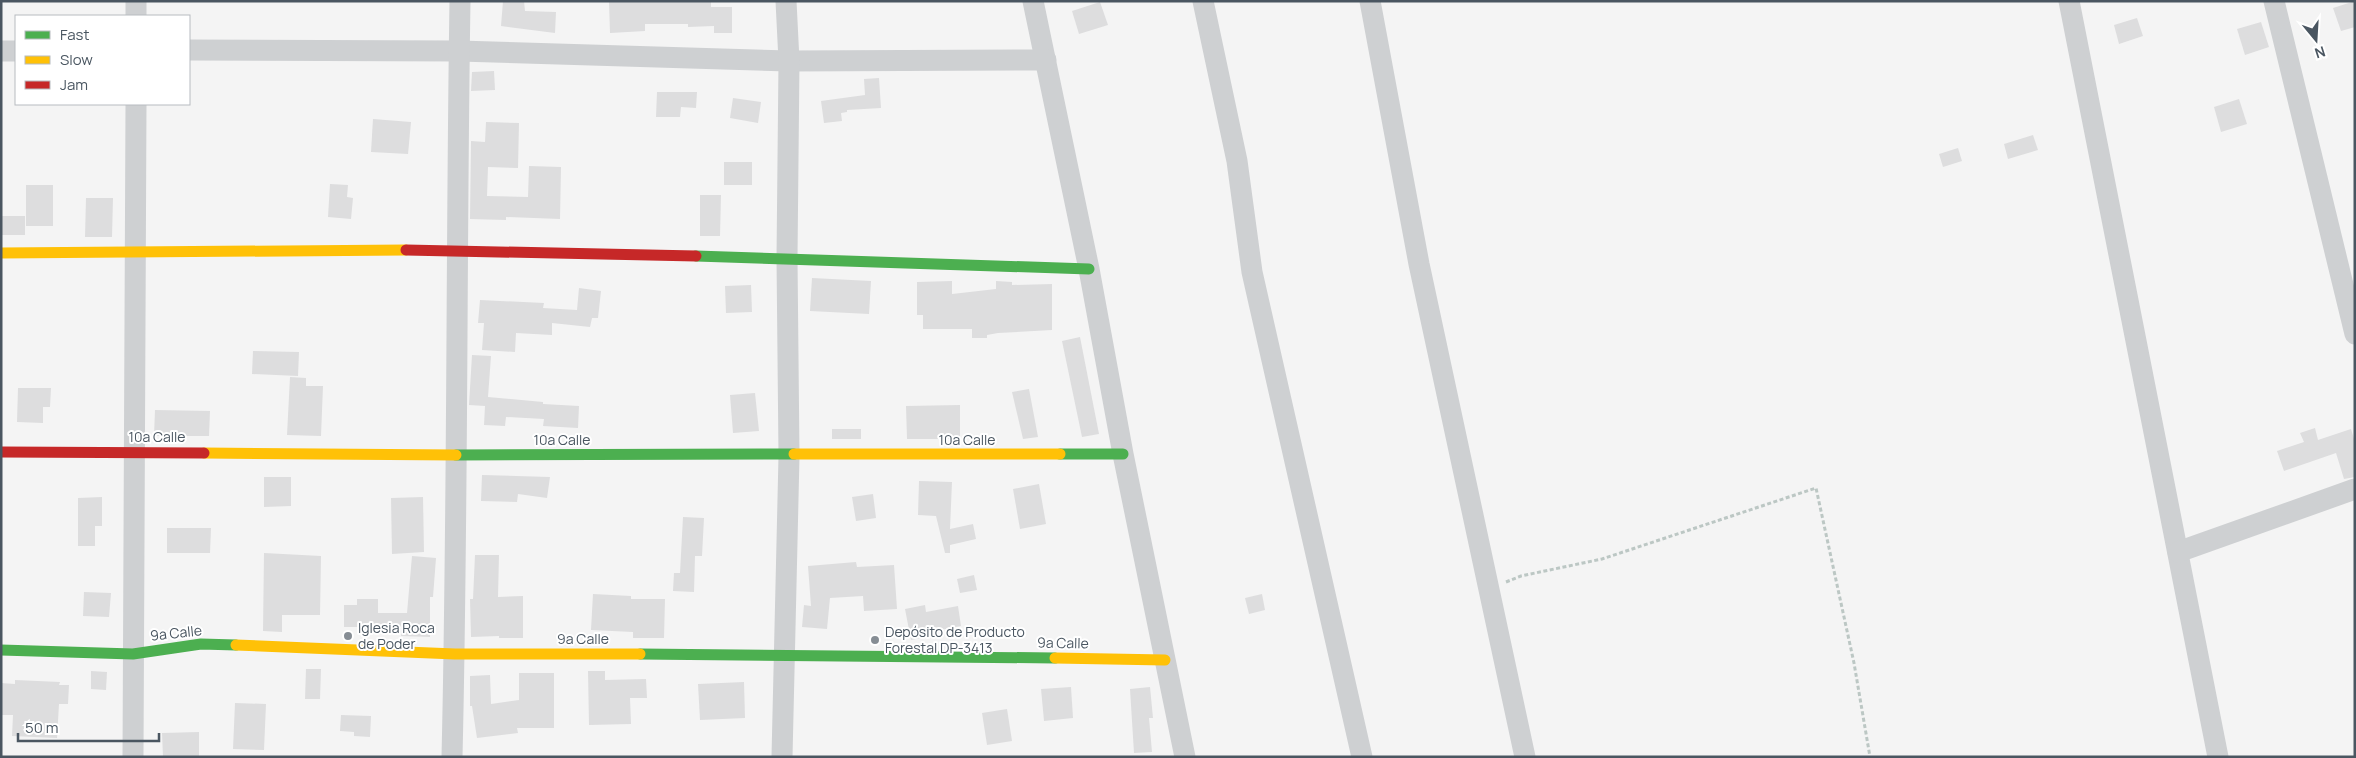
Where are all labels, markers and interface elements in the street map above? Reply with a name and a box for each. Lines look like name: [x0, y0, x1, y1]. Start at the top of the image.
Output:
legend: [15, 15, 190, 105]
north arrow: [2291, 15, 2341, 65]
text: Fast: [60, 24, 89, 45]
text: N: [2312, 42, 2328, 63]
text: Slow: [60, 49, 93, 70]
text: Jam: [60, 74, 88, 95]
street label: 10a Calle: [128, 427, 186, 446]
street label: 10a Calle: [533, 430, 591, 449]
street label: 10a Calle: [938, 430, 996, 449]
place label: Iglesia Roca de Poder: [358, 618, 435, 653]
street label: 9a Calle: [149, 620, 203, 645]
place label: Depósito de Producto Forestal DP-3413: [885, 622, 1025, 657]
street label: 9a Calle: [557, 629, 609, 648]
marker: Iglesia Roca de Poder: [342, 630, 354, 642]
street label: 9a Calle: [1037, 633, 1089, 652]
marker: Depósito de Producto Forestal DP-3413: [869, 634, 881, 646]
scale bar: [18, 710, 159, 742]
text: 50 m: [25, 717, 59, 738]

